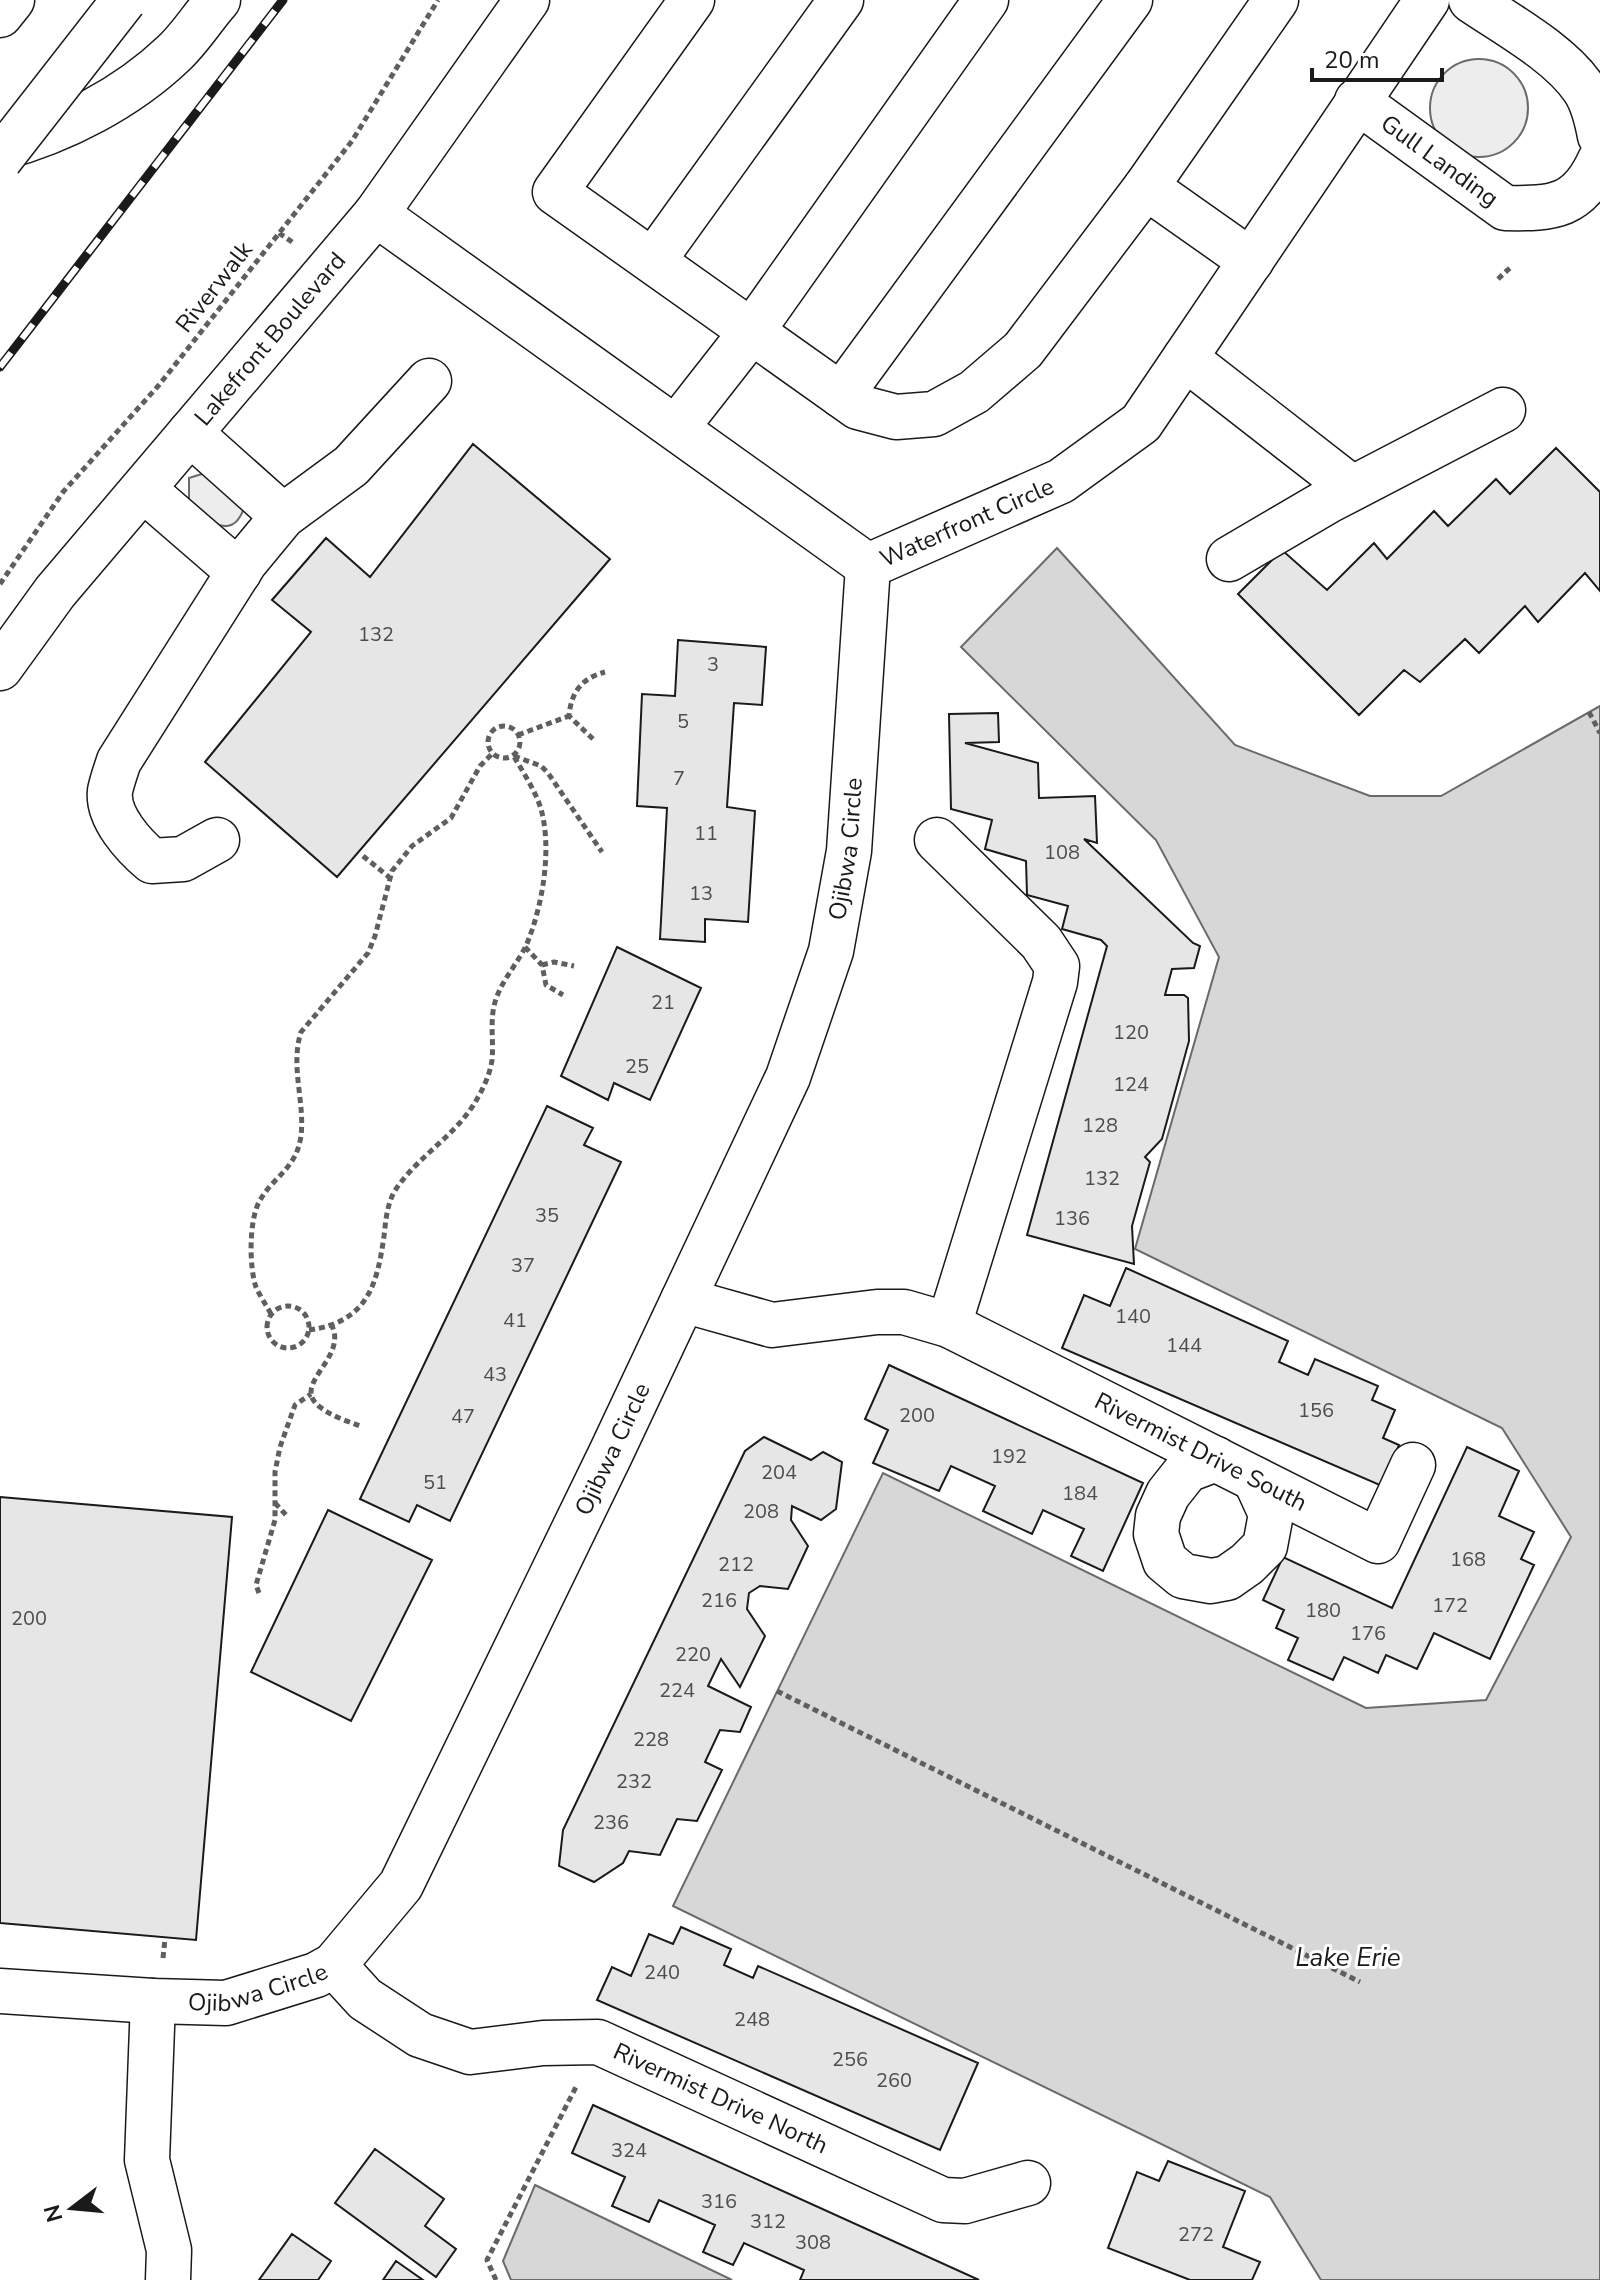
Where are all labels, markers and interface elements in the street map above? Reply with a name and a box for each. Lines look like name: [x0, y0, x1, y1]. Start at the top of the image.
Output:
scale bar: [1312, 32, 1442, 82]
text: 20 m: [1324, 44, 1380, 76]
street label: Gull Landing: [1374, 107, 1505, 214]
street label: Riverwalk: [168, 234, 260, 339]
street label: Lakefront Boulevard: [187, 245, 353, 432]
street label: Waterfront Circle: [875, 470, 1059, 575]
house number: 132: [358, 621, 394, 648]
house number: 3: [707, 651, 719, 678]
house number: 5: [677, 708, 689, 735]
house number: 7: [673, 765, 685, 792]
street label: Ojibwa Circle: [821, 777, 870, 923]
house number: 11: [694, 820, 718, 847]
house number: 108: [1044, 839, 1080, 866]
house number: 13: [689, 880, 713, 907]
house number: 21: [651, 989, 675, 1016]
house number: 120: [1113, 1019, 1149, 1046]
house number: 25: [625, 1053, 649, 1080]
house number: 124: [1113, 1071, 1149, 1098]
house number: 128: [1082, 1112, 1118, 1139]
house number: 132: [1084, 1165, 1120, 1192]
house number: 35: [535, 1202, 559, 1229]
house number: 136: [1054, 1205, 1090, 1232]
house number: 37: [511, 1252, 535, 1279]
house number: 140: [1115, 1303, 1151, 1330]
house number: 41: [503, 1307, 527, 1334]
house number: 144: [1166, 1332, 1202, 1359]
house number: 43: [483, 1361, 507, 1388]
street label: Ojibwa Circle: [567, 1378, 658, 1521]
street label: Rivermist Drive South: [1089, 1385, 1313, 1519]
house number: 156: [1298, 1397, 1334, 1424]
house number: 200: [899, 1402, 935, 1429]
house number: 47: [451, 1403, 475, 1430]
house number: 192: [991, 1443, 1027, 1470]
house number: 204: [761, 1459, 797, 1486]
house number: 51: [423, 1469, 447, 1496]
house number: 184: [1062, 1480, 1098, 1507]
house number: 208: [743, 1498, 779, 1525]
house number: 168: [1450, 1546, 1486, 1573]
house number: 212: [718, 1551, 754, 1578]
house number: 216: [701, 1587, 737, 1614]
house number: 172: [1432, 1592, 1468, 1619]
house number: 180: [1305, 1597, 1341, 1624]
house number: 200: [11, 1605, 47, 1632]
house number: 176: [1350, 1620, 1386, 1647]
house number: 220: [675, 1641, 711, 1668]
house number: 224: [659, 1677, 695, 1704]
house number: 228: [633, 1726, 669, 1753]
house number: 232: [616, 1768, 652, 1795]
house number: 236: [593, 1809, 629, 1836]
water label: Lake Erie: [1295, 1940, 1401, 1975]
street label: Ojibwa Circle: [188, 1956, 333, 2019]
house number: 240: [644, 1959, 680, 1986]
house number: 248: [734, 2006, 770, 2033]
street label: Rivermist Drive North: [608, 2035, 833, 2161]
house number: 256: [832, 2046, 868, 2073]
house number: 260: [876, 2067, 912, 2094]
house number: 324: [611, 2137, 647, 2164]
north arrow: [32, 2168, 112, 2248]
house number: 316: [701, 2188, 737, 2215]
text: N: [37, 2201, 70, 2225]
house number: 312: [750, 2208, 786, 2235]
house number: 272: [1178, 2221, 1214, 2248]
house number: 308: [795, 2229, 831, 2256]

